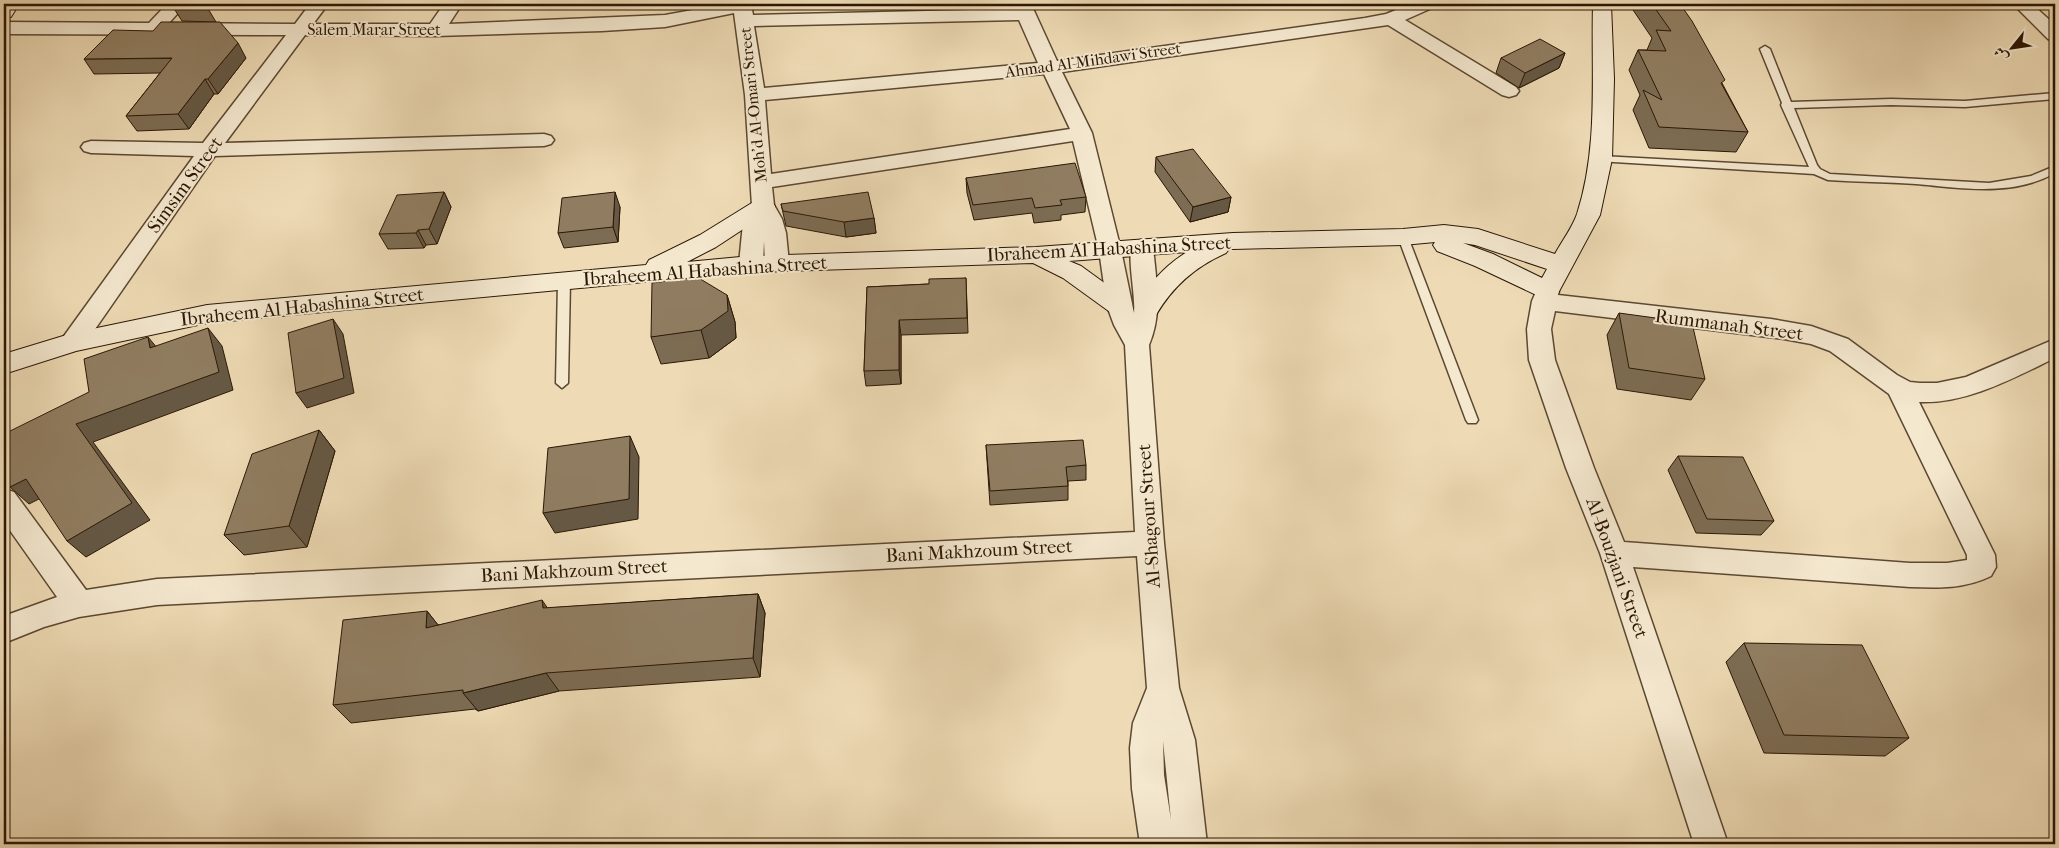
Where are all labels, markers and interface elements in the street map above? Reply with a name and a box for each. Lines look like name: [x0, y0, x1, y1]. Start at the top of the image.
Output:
street label: Salem Marar Street: [307, 20, 441, 39]
north arrow: [1986, 22, 2036, 72]
street label: Moh’d Al-Omari Street: [735, 26, 771, 184]
street label: Ahmad Al-Mihdawi Street: [1003, 38, 1183, 82]
text: ش: [1990, 44, 2012, 65]
street label: Simsim Street: [143, 132, 227, 237]
street label: Ibraheem Al Habashina Street: [986, 232, 1232, 266]
street label: Ibraheem Al Habashina Street: [582, 251, 828, 291]
street label: Ibraheem Al Habashina Street: [179, 283, 425, 331]
street label: Rummanah Street: [1654, 305, 1805, 345]
street label: Al-Shagour Street: [1133, 443, 1165, 590]
street label: Al-Bouzjani Street: [1581, 494, 1653, 641]
street label: Bani Makhzoum Street: [885, 535, 1073, 567]
street label: Bani Makhzoum Street: [480, 555, 668, 587]

